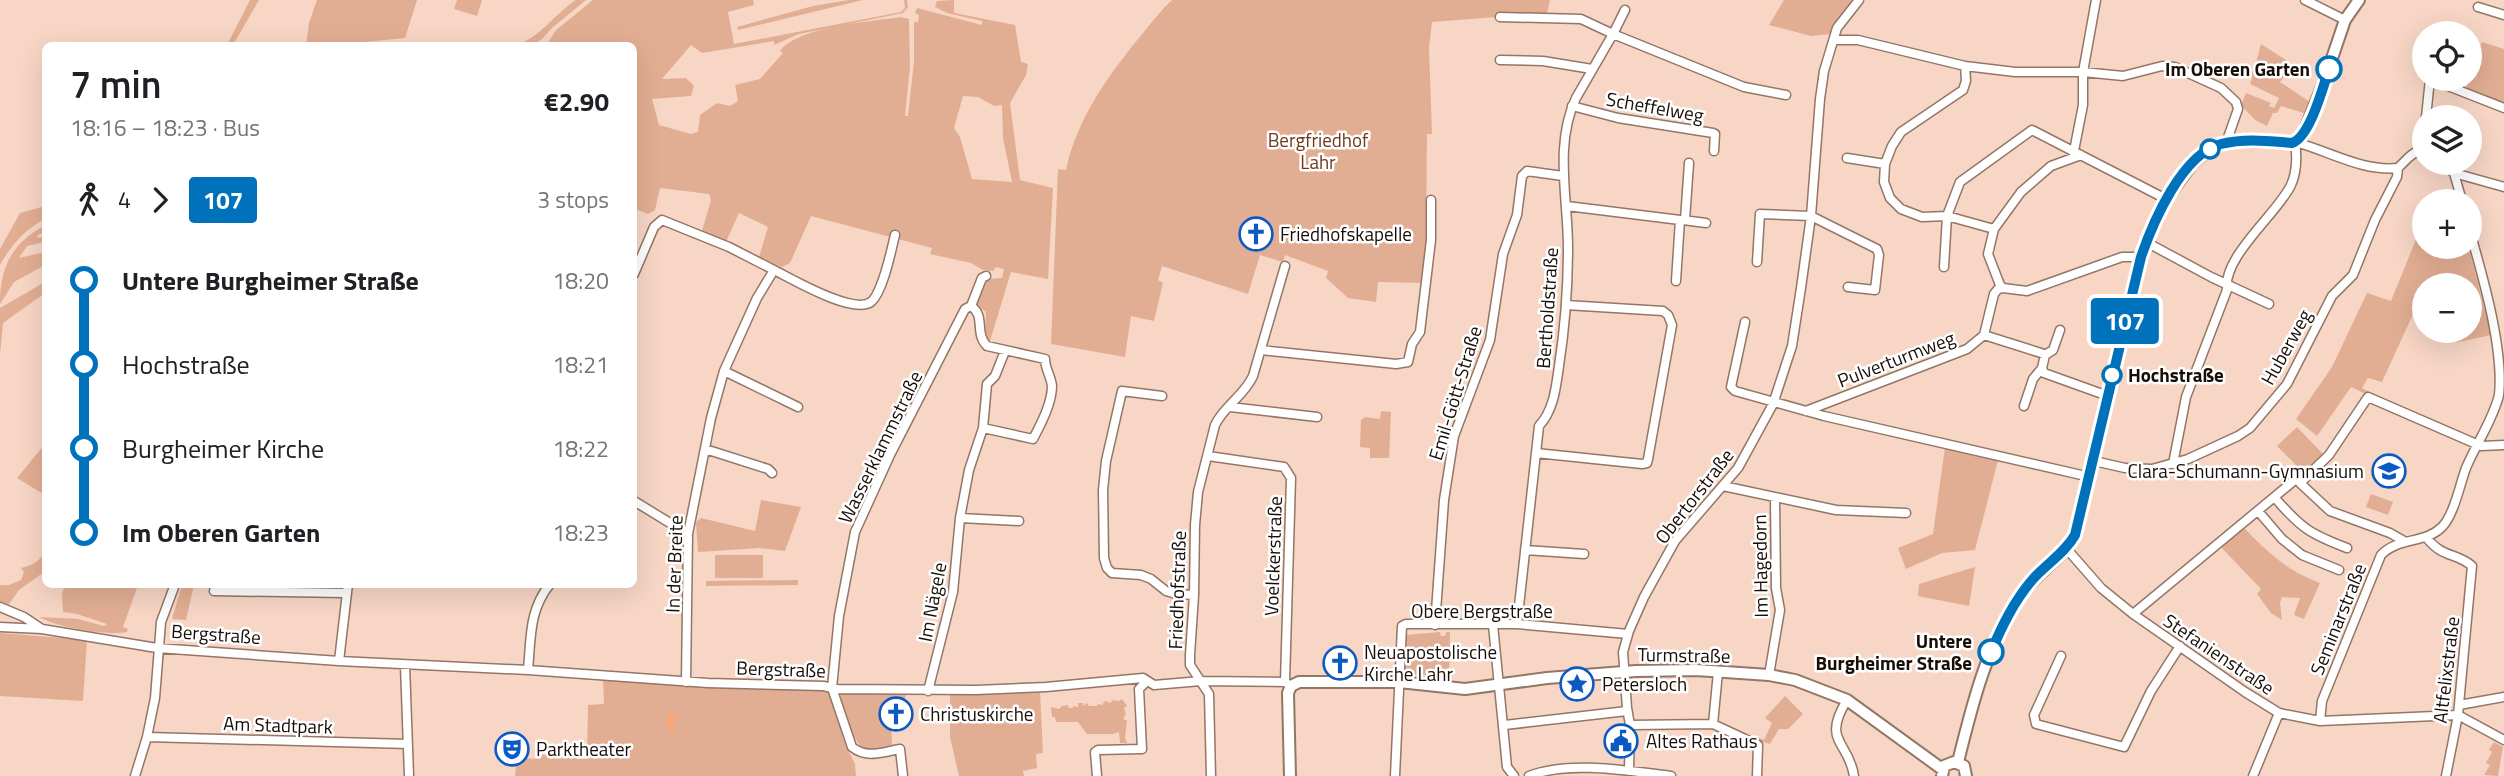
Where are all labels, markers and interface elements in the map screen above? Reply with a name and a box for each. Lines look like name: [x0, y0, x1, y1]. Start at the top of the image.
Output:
map controls: [2412, 21, 2482, 343]
button: locate: [2412, 21, 2482, 91]
place label: Im Oberen Garten: [2165, 54, 2310, 83]
text: 7 min: [70, 55, 161, 113]
marker: Im Oberen Garten: [2316, 56, 2342, 82]
text: €2.90: [544, 82, 609, 121]
street label: Scheffelweg: [1604, 84, 1706, 129]
button: layers: [2412, 105, 2482, 175]
text: 18:16 – 18:23 · Bus: [70, 110, 260, 145]
park label: Bergfriedhof Lahr: [1268, 125, 1369, 176]
unlabelled marker: [2200, 139, 2220, 159]
icon: walk: [70, 181, 108, 219]
icon: forward: [141, 181, 179, 219]
text: 4: [118, 182, 131, 217]
text: 107: [203, 182, 243, 218]
text: 3 stops: [537, 182, 609, 217]
button: +: [2412, 189, 2482, 259]
church icon: Friedhofskapelle: [1237, 215, 1275, 253]
place label: Friedhofskapelle: [1280, 219, 1412, 248]
street label: Bertholdstraße: [1528, 246, 1565, 369]
text: Untere Burgheimer Straße: [122, 261, 419, 300]
text: 18:20: [552, 263, 609, 298]
button: −: [2412, 273, 2482, 343]
line badge: 107: [2085, 298, 2165, 344]
text: 107: [2105, 303, 2145, 339]
street label: Huberweg: [2253, 303, 2318, 390]
street label: Emil-Gött-Straße: [1420, 322, 1489, 464]
street label: Pulverturmweg: [1833, 323, 1959, 394]
text: Hochstraße: [122, 345, 250, 384]
text: 18:21: [552, 347, 609, 382]
place label: Hochstraße: [2128, 360, 2224, 389]
street label: Wasserklammstraße: [830, 365, 929, 528]
marker: Hochstraße: [2102, 365, 2122, 385]
text: Burgheimer Kirche: [122, 429, 324, 468]
text: 18:22: [552, 431, 609, 466]
street label: Obertorstraße: [1647, 442, 1740, 550]
school or university icon: Clara-Schumann-Gymnasium: [2370, 452, 2408, 490]
place label: Clara-Schumann-Gymnasium: [2128, 456, 2364, 485]
street label: Voelckerstraße: [1256, 496, 1289, 616]
text: Im Oberen Garten: [122, 513, 320, 552]
street label: Im Hagedorn: [1744, 514, 1775, 618]
text: 18:23: [552, 515, 609, 550]
street label: In der Breite: [657, 515, 690, 613]
street label: Friedhofstraße: [1160, 530, 1193, 650]
street label: Seminarstraße: [2302, 559, 2373, 679]
street label: Im Nägele: [910, 560, 953, 644]
street label: Obere Bergstraße: [1411, 596, 1553, 625]
street label: Stefanienstraße: [2158, 606, 2281, 702]
street label: Altfelixstraße: [2425, 615, 2466, 725]
street label: Bergstraße: [170, 616, 262, 651]
place label: Untere Burgheimer Straße: [1815, 626, 1972, 677]
place label: Neuapostolische Kirche Lahr: [1364, 637, 1497, 688]
street label: Turmstraße: [1637, 639, 1731, 670]
marker: Untere Burgheimer Straße: [1978, 639, 2004, 665]
church icon: Neuapostolische Kirche Lahr: [1321, 644, 1359, 682]
street label: Bergstraße: [736, 652, 826, 685]
place icon: Petersloch: [1558, 665, 1596, 703]
place label: Petersloch: [1602, 669, 1687, 698]
church icon: Christuskirche: [877, 695, 915, 733]
place label: Christuskirche: [920, 699, 1033, 728]
street label: Am Stadtpark: [223, 708, 333, 741]
public building icon: Altes Rathaus: [1602, 722, 1640, 760]
place label: Altes Rathaus: [1646, 726, 1758, 755]
theatre icon: Parktheater: [493, 730, 531, 768]
place label: Parktheater: [536, 734, 632, 763]

